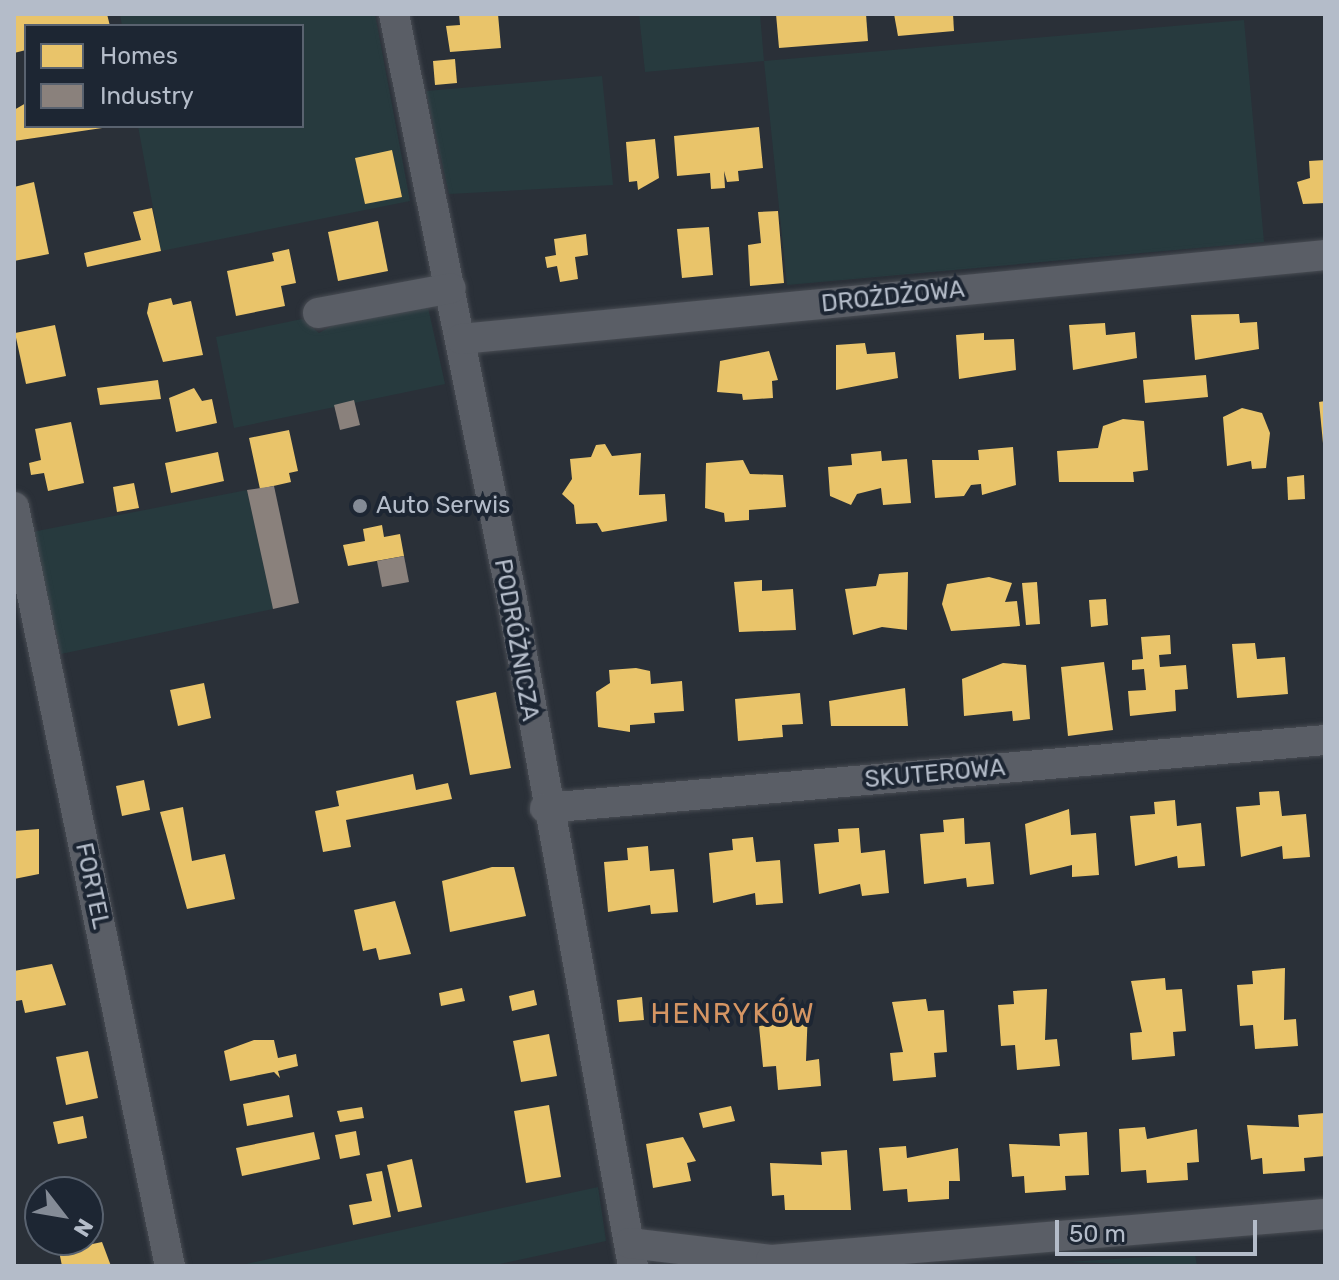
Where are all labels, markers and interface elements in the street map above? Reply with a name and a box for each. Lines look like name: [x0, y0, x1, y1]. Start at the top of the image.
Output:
legend: [24, 24, 304, 128]
text: Homes: [100, 42, 178, 70]
text: Industry: [100, 82, 194, 110]
street label: DROŻDŻOWA: [820, 275, 966, 319]
place label: Auto Serwis: [376, 492, 510, 520]
marker: Auto Serwis: [351, 497, 369, 515]
street label: PODRÓŻNICZA: [488, 557, 544, 723]
street label: SKUTEROWA: [864, 754, 1006, 794]
street label: FORTEL: [69, 840, 115, 932]
district label: HENRYKÓW: [650, 997, 816, 1031]
north arrow: [24, 1176, 104, 1256]
scale bar: [1059, 1204, 1261, 1254]
text: N: [68, 1214, 99, 1241]
text: 50 m: [1069, 1220, 1126, 1248]

